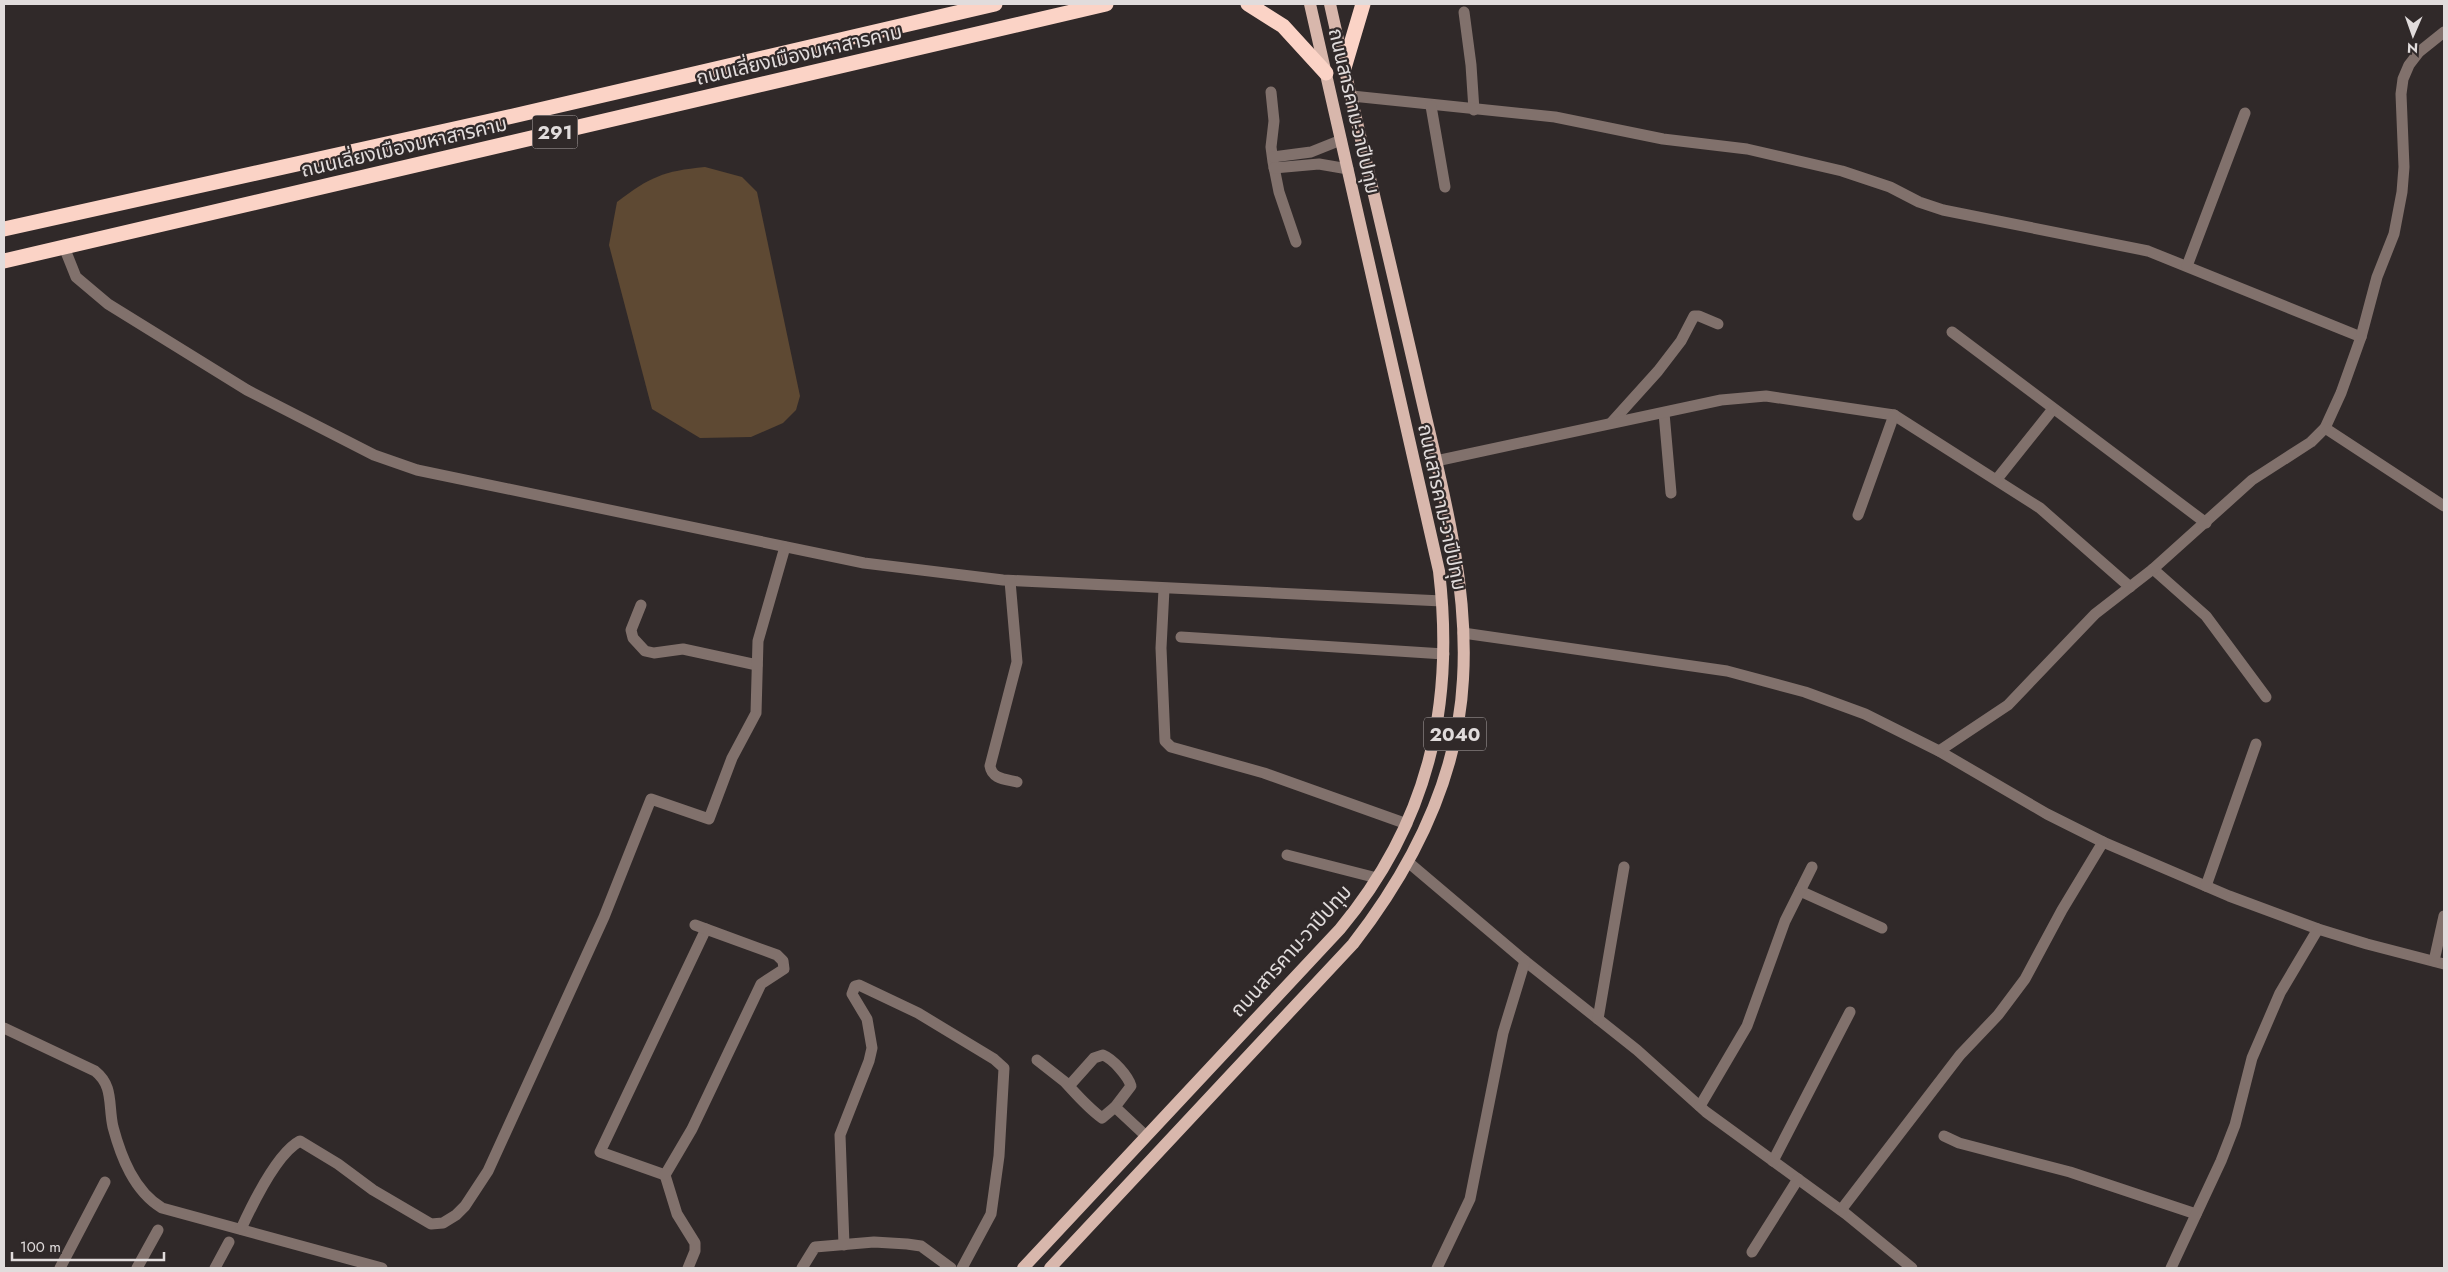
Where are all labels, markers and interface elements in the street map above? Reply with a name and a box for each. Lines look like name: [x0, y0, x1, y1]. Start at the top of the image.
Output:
north arrow: [2388, 10, 2438, 60]
street label: ถนนเลี่ยงเมืองมหาสารคาม: [693, 17, 905, 93]
street label: ถนนสารคาม-วาปีปทุม: [1321, 25, 1387, 197]
text: N: [2407, 38, 2418, 58]
street label: ถนนเลี่ยงเมืองมหาสารคาม: [298, 109, 510, 185]
road number: 291: [532, 115, 578, 148]
street label: ถนนสารคาม-วาปีปทุม: [1410, 421, 1474, 593]
road number: 2040: [1424, 718, 1486, 751]
street label: ถนนสารคาม-วาปีปทุม: [1224, 878, 1358, 1024]
scale bar: [12, 1230, 165, 1262]
text: 100 m: [20, 1236, 61, 1258]

